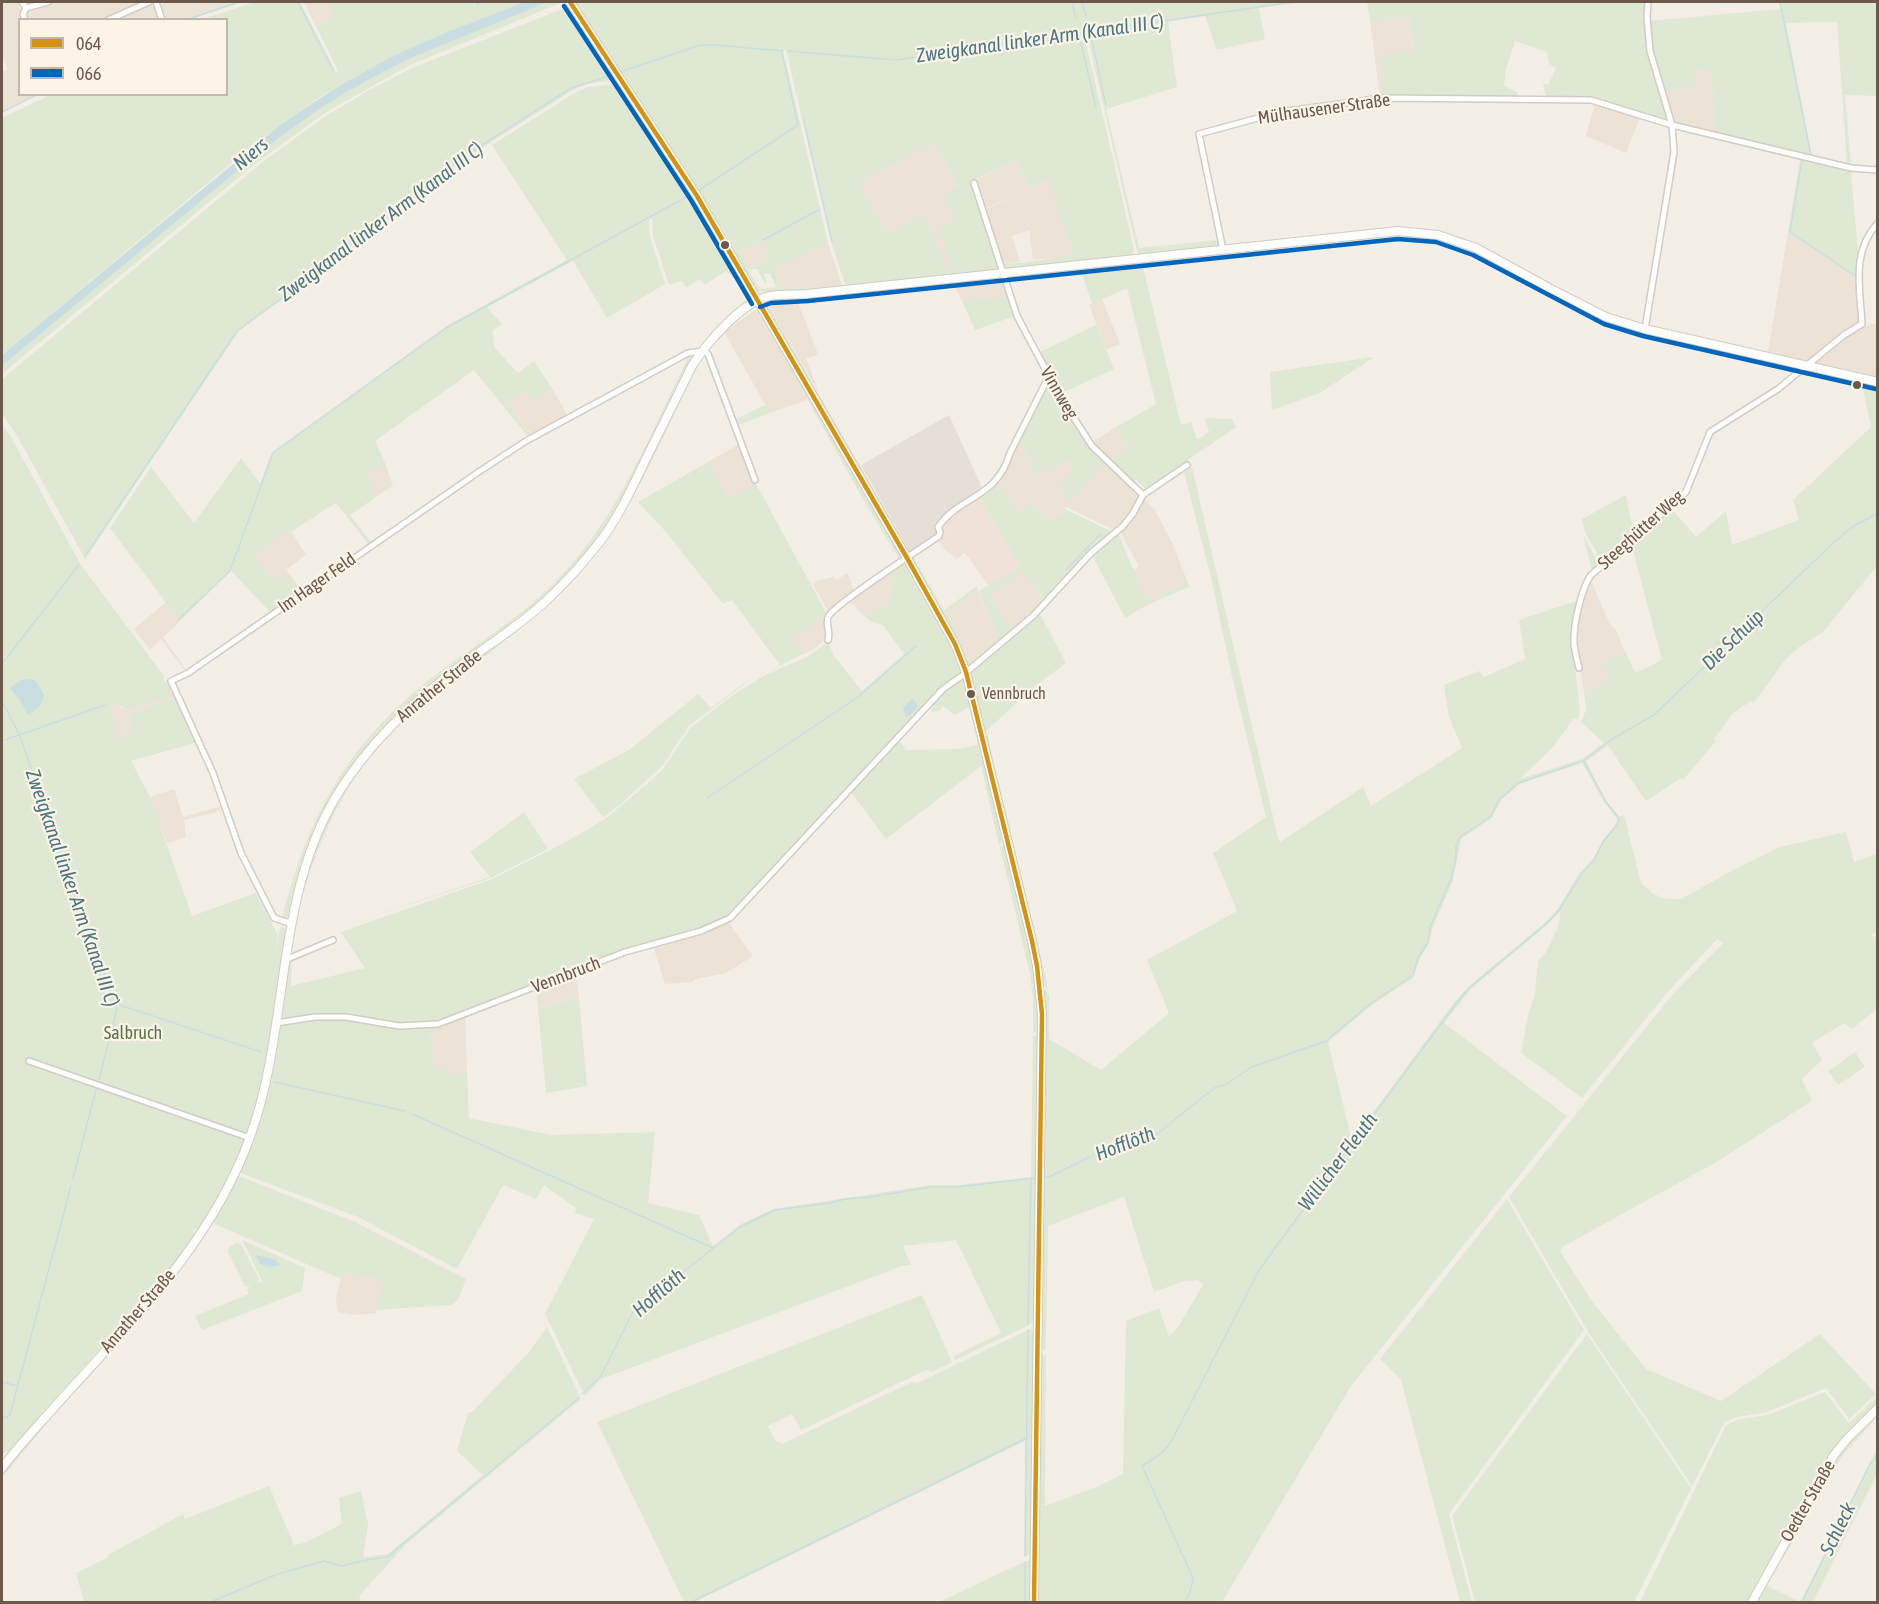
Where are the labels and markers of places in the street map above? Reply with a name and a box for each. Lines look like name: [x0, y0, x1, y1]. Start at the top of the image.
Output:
unlabelled marker: [719, 239, 731, 251]
unlabelled marker: [1851, 379, 1863, 391]
place label: Vennbruch: [982, 684, 1046, 704]
marker: Vennbruch: [965, 688, 977, 700]

